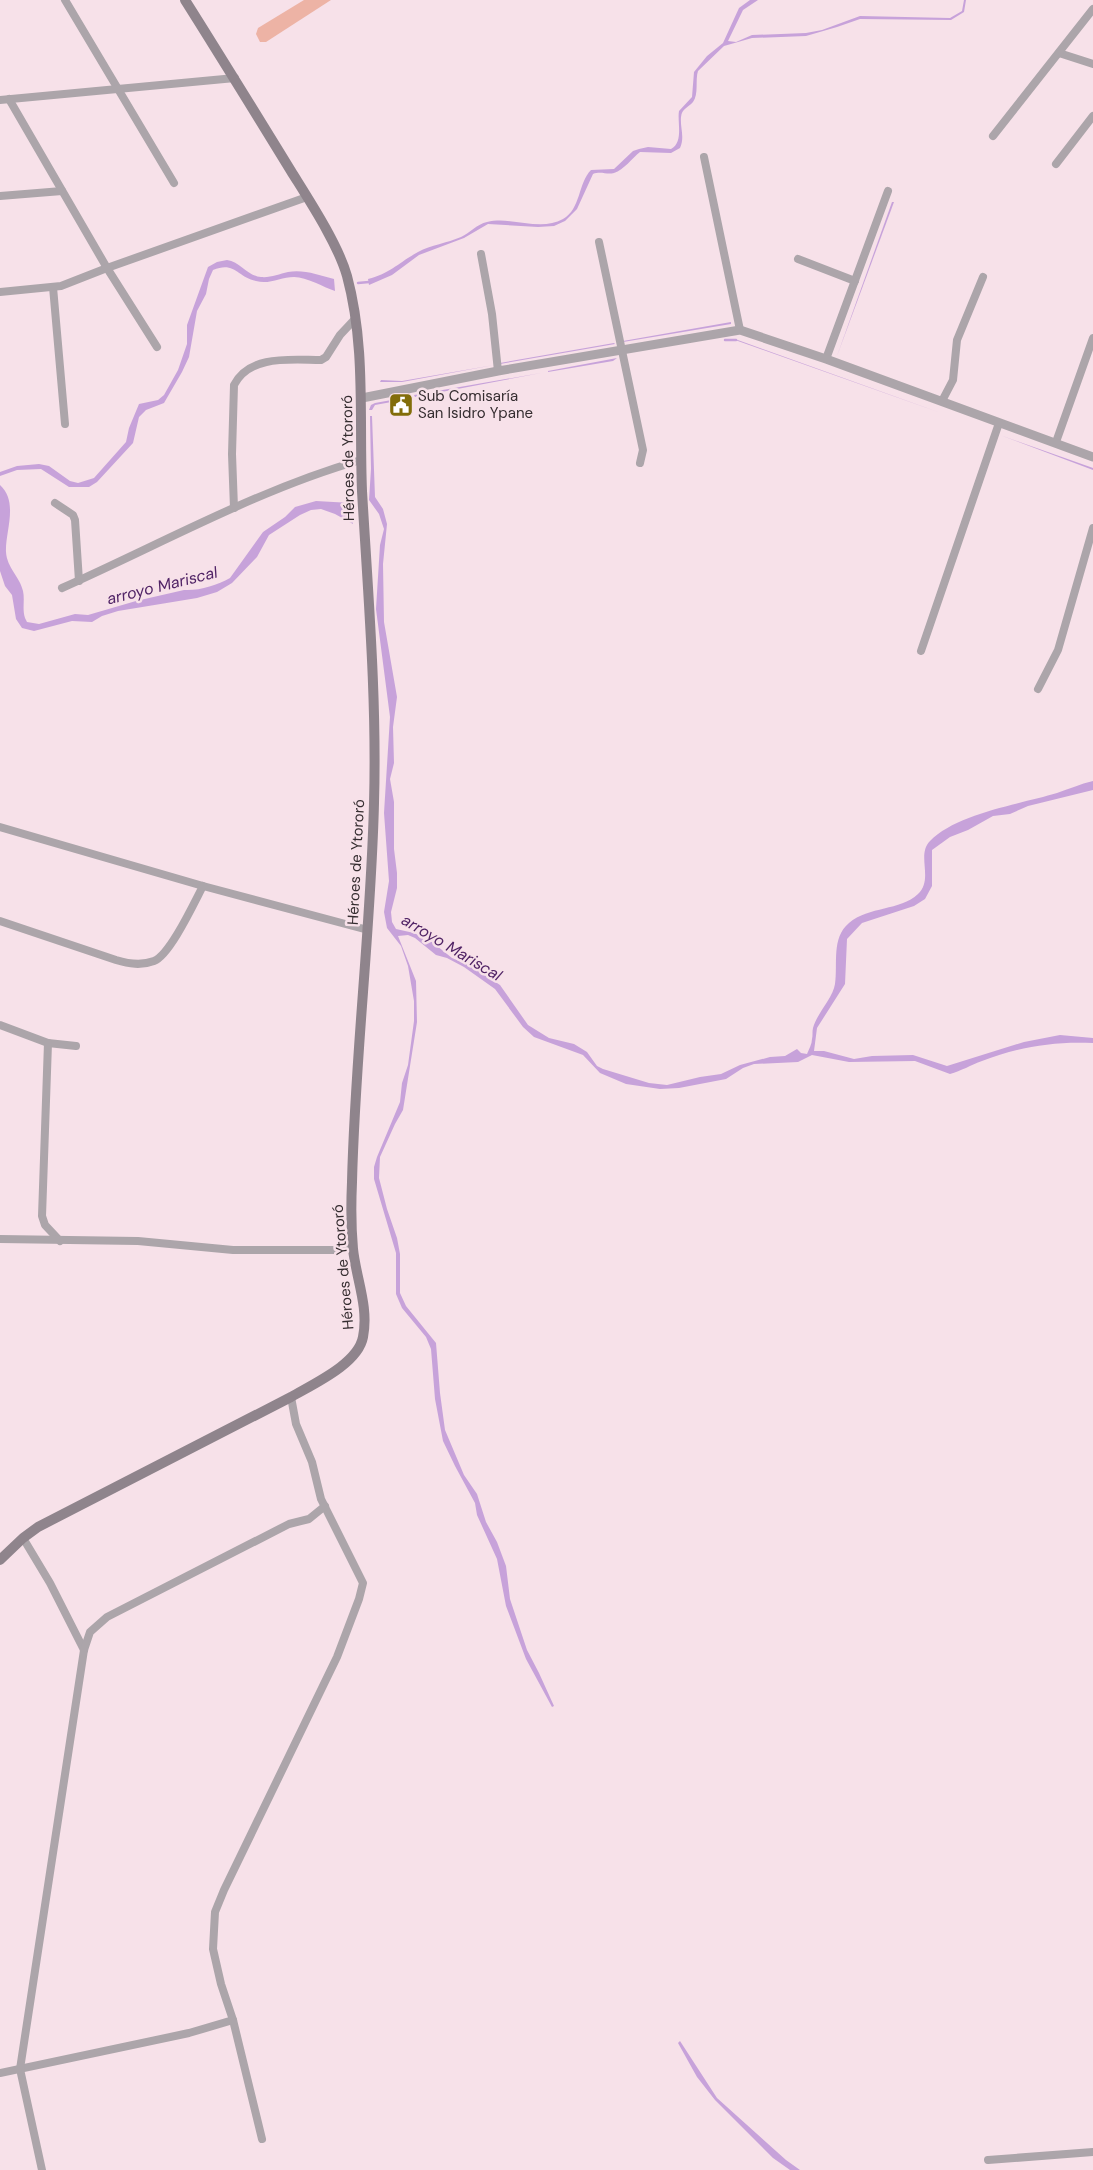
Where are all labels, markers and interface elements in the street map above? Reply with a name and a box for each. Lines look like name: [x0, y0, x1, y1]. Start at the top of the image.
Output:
place label: Sub Comisaría San Isidro Ypane: [418, 386, 533, 423]
public building icon: Sub Comisaría San Isidro Ypane: [388, 392, 414, 418]
street label: Héroes de Ytororó: [337, 395, 359, 521]
water label: arroyo Mariscal: [105, 561, 220, 609]
street label: Héroes de Ytororó: [343, 798, 369, 925]
water label: arroyo Mariscal: [398, 909, 506, 986]
street label: Héroes de Ytororó: [328, 1203, 358, 1331]

